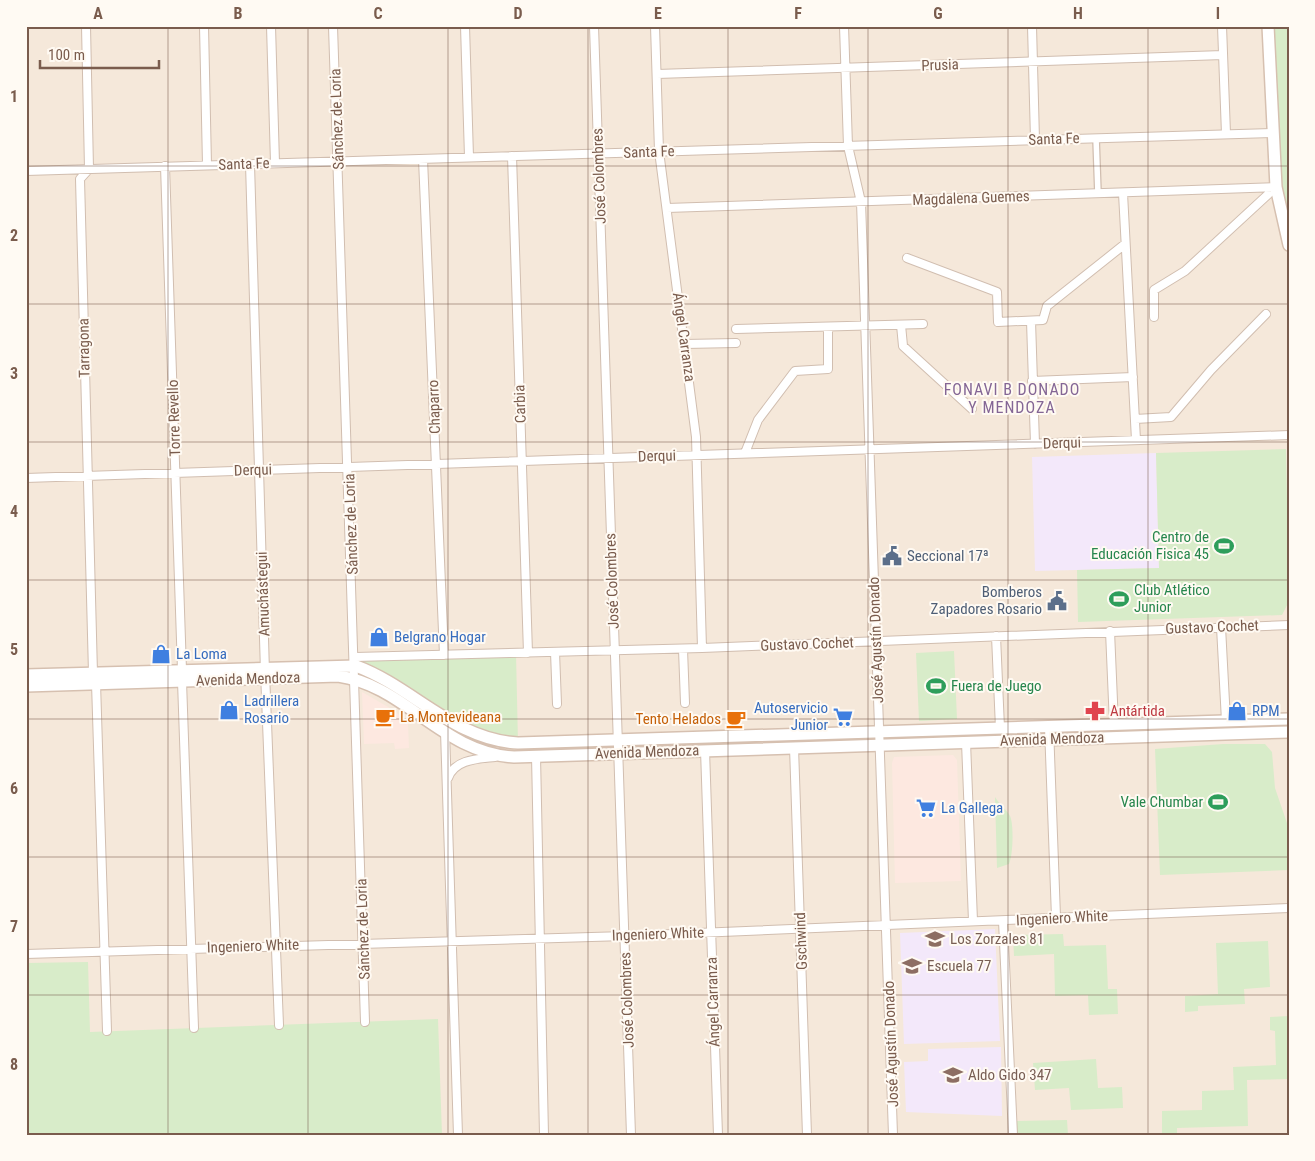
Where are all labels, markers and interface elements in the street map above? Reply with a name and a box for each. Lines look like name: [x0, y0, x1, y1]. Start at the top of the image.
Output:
text: A: [93, 4, 103, 23]
text: B: [234, 4, 243, 23]
text: C: [373, 4, 383, 23]
text: D: [513, 4, 523, 23]
text: E: [654, 4, 662, 23]
text: F: [794, 4, 802, 23]
text: G: [933, 4, 943, 23]
text: H: [1073, 4, 1083, 23]
text: I: [1216, 4, 1220, 23]
scale bar: [40, 38, 159, 70]
text: 100 m: [48, 46, 85, 64]
street label: Prusia: [921, 55, 959, 75]
street label: Sánchez de Loria: [326, 68, 348, 170]
text: 1: [10, 87, 18, 106]
street label: José Colombres: [588, 128, 610, 224]
street label: Santa Fe: [1028, 129, 1080, 149]
street label: Santa Fe: [623, 142, 675, 162]
street label: Santa Fe: [218, 154, 270, 174]
street label: Magdalena Guemes: [912, 187, 1030, 209]
text: 2: [10, 226, 18, 245]
street label: Ángel Carranza: [669, 291, 699, 383]
street label: Tarragona: [74, 318, 94, 378]
text: 3: [10, 364, 18, 383]
street label: Torre Revello: [164, 379, 184, 457]
street label: Chaparro: [424, 380, 444, 434]
district label: FONAVI B DONADO Y MENDOZA: [944, 380, 1080, 417]
street label: Carbia: [510, 385, 530, 423]
street label: Derqui: [1043, 433, 1081, 453]
street label: Derqui: [638, 446, 676, 466]
street label: Derqui: [234, 460, 272, 480]
street label: Sánchez de Loria: [340, 473, 362, 575]
text: 4: [10, 502, 18, 521]
place label: Centro de Educación Fisica 45: [1091, 528, 1209, 563]
street label: José Colombres: [601, 533, 623, 629]
sports icon: Centro de Educación Fisica 45: [1213, 535, 1235, 557]
public building icon: Seccional 17ª: [881, 545, 903, 567]
place label: Seccional 17ª: [907, 547, 989, 565]
street label: Amuchástegui: [253, 551, 273, 637]
street label: José Agustín Donado: [865, 577, 887, 703]
place label: Club Atlético Junior: [1134, 581, 1210, 616]
place label: Bomberos Zapadores Rosario: [931, 583, 1042, 618]
sports icon: Club Atlético Junior: [1108, 588, 1130, 610]
public building icon: Bomberos Zapadores Rosario: [1046, 590, 1068, 612]
street label: Gustavo Cochet: [1165, 616, 1259, 638]
shop icon: Belgrano Hogar: [368, 626, 390, 648]
place label: Belgrano Hogar: [394, 628, 486, 646]
street label: Gustavo Cochet: [760, 633, 854, 655]
text: 5: [10, 640, 18, 659]
shop icon: La Loma: [150, 643, 172, 665]
place label: La Loma: [176, 645, 227, 663]
street label: Avenida Mendoza: [195, 668, 301, 690]
sports icon: Fuera de Juego: [925, 675, 947, 697]
place label: Fuera de Juego: [951, 677, 1042, 695]
place label: Ladrillera Rosario: [244, 692, 299, 727]
shop icon: Ladrillera Rosario: [218, 699, 240, 721]
place label: Autoservicio Junior: [754, 699, 828, 734]
pharmacy icon: Antártida: [1084, 700, 1106, 722]
shop icon: RPM: [1226, 700, 1248, 722]
place label: Antártida: [1110, 702, 1165, 720]
place label: RPM: [1252, 702, 1280, 720]
cafe icon: La Montevideana: [374, 706, 396, 728]
supermarket icon: Autoservicio Junior: [832, 706, 854, 728]
place label: La Montevideana: [400, 708, 501, 726]
cafe icon: Tento Helados: [725, 708, 747, 730]
place label: Tento Helados: [636, 710, 721, 728]
street label: Avenida Mendoza: [999, 728, 1105, 750]
street label: Avenida Mendoza: [594, 741, 700, 763]
text: 6: [10, 779, 18, 798]
sports icon: Vale Chumbar: [1207, 791, 1229, 813]
place label: Vale Chumbar: [1120, 793, 1203, 811]
supermarket icon: La Gallega: [915, 797, 937, 819]
place label: La Gallega: [941, 799, 1003, 817]
street label: Sánchez de Loria: [352, 878, 374, 980]
street label: Ingeniero White: [1016, 907, 1108, 929]
street label: Gschwind: [791, 912, 811, 970]
text: 7: [10, 917, 18, 936]
street label: Ingeniero White: [612, 923, 704, 945]
school or university icon: Los Zorzales 81: [924, 928, 946, 950]
place label: Los Zorzales 81: [950, 930, 1044, 948]
street label: Ingeniero White: [207, 935, 299, 957]
street label: José Colombres: [616, 952, 638, 1048]
school or university icon: Escuela 77: [901, 955, 923, 977]
street label: Ángel Carranza: [702, 957, 724, 1047]
place label: Escuela 77: [927, 957, 991, 975]
street label: José Agustín Donado: [880, 981, 902, 1107]
text: 8: [10, 1055, 18, 1074]
school or university icon: Aldo Gido 347: [942, 1064, 964, 1086]
place label: Aldo Gido 347: [968, 1066, 1051, 1084]

